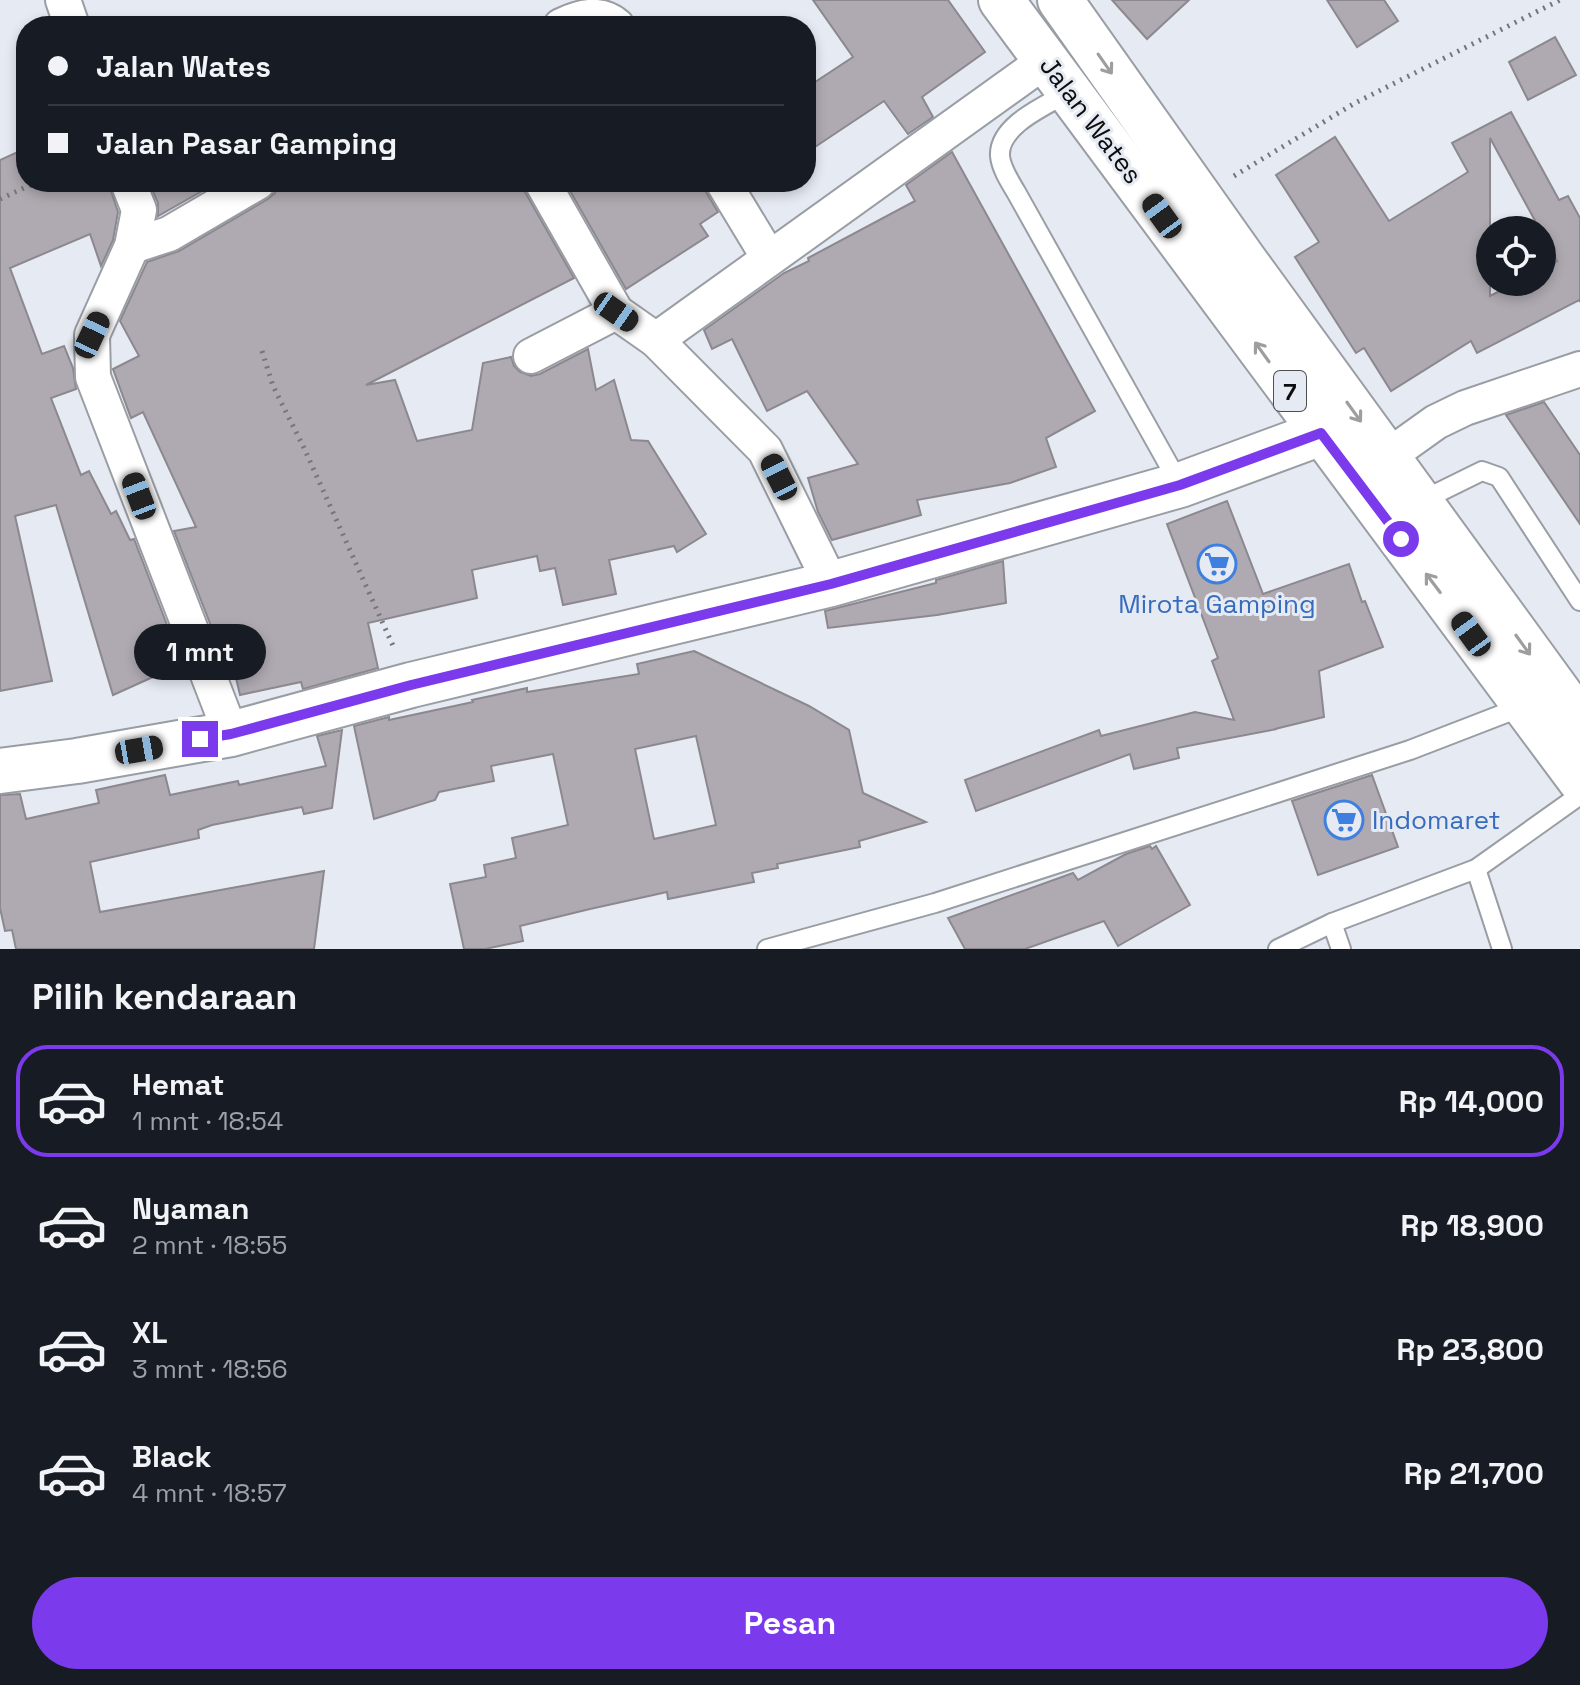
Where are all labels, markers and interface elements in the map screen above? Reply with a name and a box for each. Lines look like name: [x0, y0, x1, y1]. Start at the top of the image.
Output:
text: Jalan Wates: [96, 47, 271, 86]
street label: Jalan Wates: [1032, 50, 1150, 190]
one-way arrow: [1097, 52, 1113, 74]
text: Jalan Pasar Gamping: [96, 124, 397, 163]
car: [1138, 190, 1186, 242]
map controls: [1476, 216, 1556, 296]
button: locate: [1476, 216, 1556, 296]
car: [589, 288, 643, 336]
car: [71, 308, 113, 362]
one-way arrow: [1253, 341, 1270, 363]
road number: 7: [1274, 371, 1306, 411]
one-way arrow: [1346, 400, 1362, 422]
car: [757, 450, 801, 504]
car: [119, 469, 159, 523]
route start: [1383, 521, 1419, 557]
supermarket icon: Mirota Gamping: [1196, 543, 1238, 585]
one-way arrow: [1425, 573, 1442, 594]
place label: Mirota Gamping: [1118, 587, 1316, 621]
car: [1447, 608, 1495, 660]
callout: 1 mnt: [134, 623, 266, 679]
one-way arrow: [1515, 633, 1531, 655]
text: 1 mnt: [166, 635, 234, 669]
route end: [182, 721, 218, 757]
car: [113, 734, 165, 766]
supermarket icon: Indomaret: [1323, 799, 1365, 841]
place label: Indomaret: [1372, 803, 1501, 837]
text: Pilih kendaraan: [32, 974, 297, 1020]
icon: car: [36, 1065, 108, 1137]
text: Hemat: [132, 1065, 225, 1104]
text: Rp 14,000: [1399, 1082, 1544, 1121]
text: 1 mnt · 18:54: [132, 1104, 283, 1138]
icon: car: [36, 1189, 108, 1261]
text: Nyaman: [132, 1189, 249, 1228]
text: Rp 18,900: [1401, 1206, 1544, 1245]
text: 2 mnt · 18:55: [132, 1228, 287, 1262]
icon: car: [36, 1313, 108, 1385]
text: XL: [132, 1313, 168, 1352]
text: Rp 23,800: [1397, 1330, 1544, 1369]
text: 3 mnt · 18:56: [132, 1352, 288, 1386]
icon: car: [36, 1437, 108, 1509]
text: Black: [132, 1437, 211, 1476]
text: Rp 21,700: [1404, 1454, 1544, 1493]
text: 4 mnt · 18:57: [132, 1476, 287, 1510]
button: Pesan: [32, 1577, 1548, 1669]

